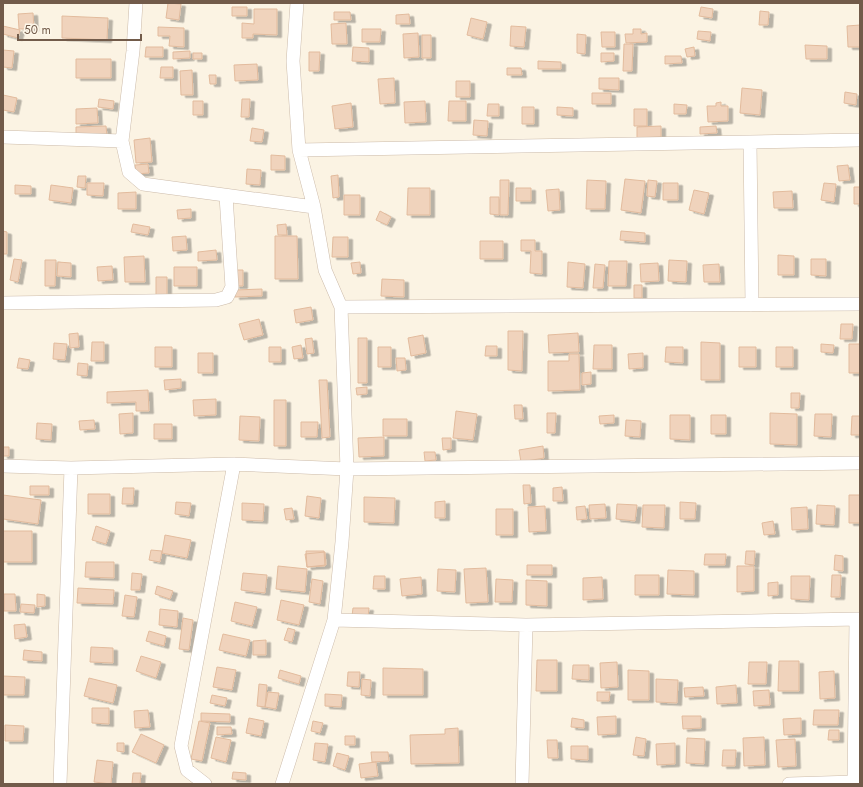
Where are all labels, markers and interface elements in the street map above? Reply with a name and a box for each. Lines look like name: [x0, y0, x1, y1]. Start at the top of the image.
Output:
scale bar: [18, 16, 141, 42]
text: 50 m: [24, 21, 51, 39]

